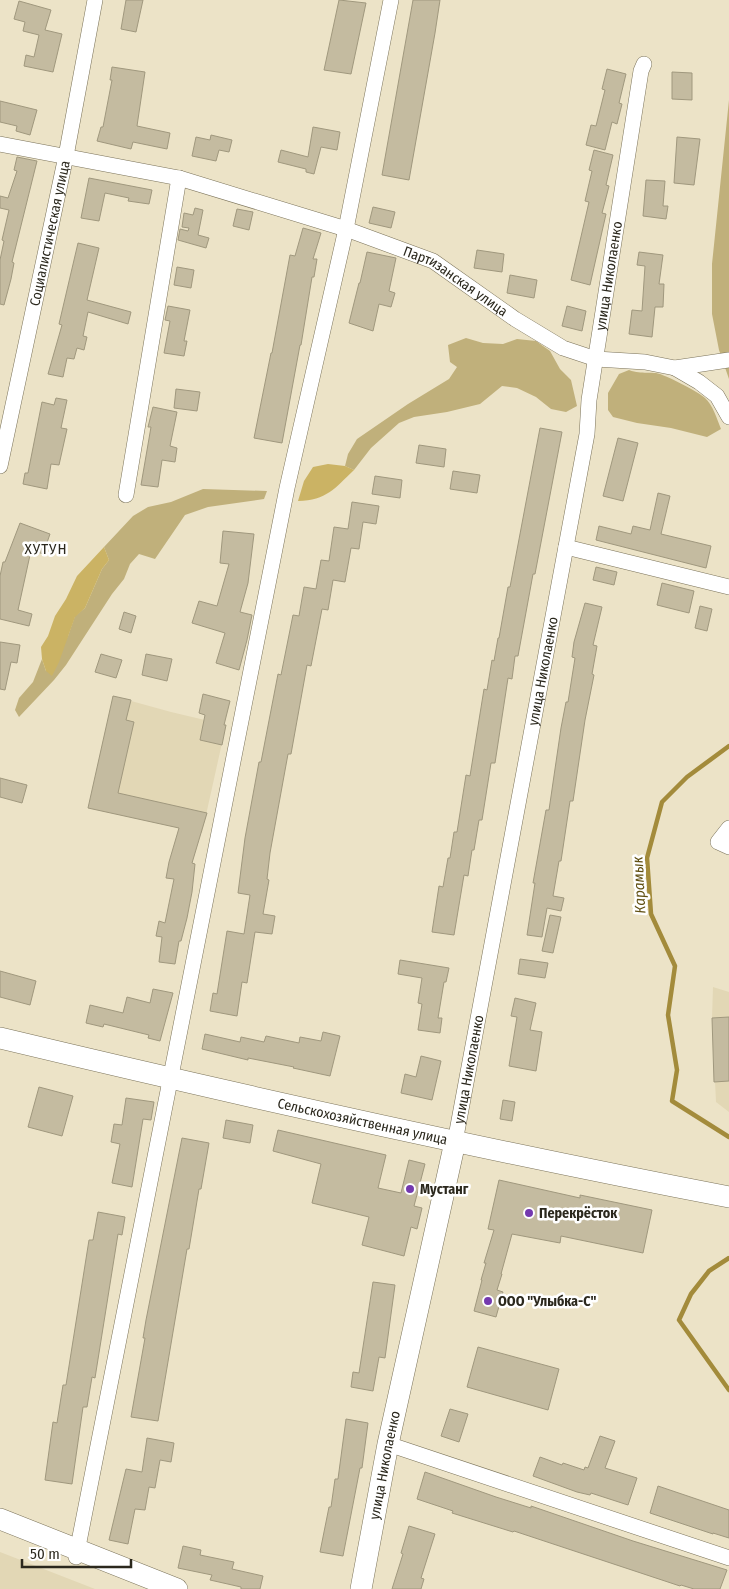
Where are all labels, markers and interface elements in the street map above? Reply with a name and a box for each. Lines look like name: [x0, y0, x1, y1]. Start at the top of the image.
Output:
street label: Социалистическая улица: [26, 159, 74, 308]
street label: улица Николаенко: [592, 220, 626, 332]
street label: Партизанская улица: [401, 243, 511, 320]
district label: ХУТУН: [25, 540, 67, 558]
street label: улица Николаенко: [525, 615, 562, 727]
water label: Карамык: [629, 856, 649, 914]
street label: улица Николаенко: [451, 1014, 488, 1125]
street label: Сельскохозяйственная улица: [276, 1095, 449, 1149]
place label: Мустанг: [420, 1181, 469, 1198]
marker: Мустанг: [404, 1183, 416, 1195]
place label: Перекрёсток: [539, 1205, 618, 1222]
marker: Перекрёсток: [523, 1207, 535, 1219]
place label: ООО "Улыбка-С": [498, 1293, 597, 1310]
marker: ООО "Улыбка-С": [482, 1295, 494, 1307]
street label: улица Николаенко: [366, 1409, 404, 1521]
scale bar: [22, 1536, 131, 1568]
text: 50 m: [30, 1545, 60, 1563]

